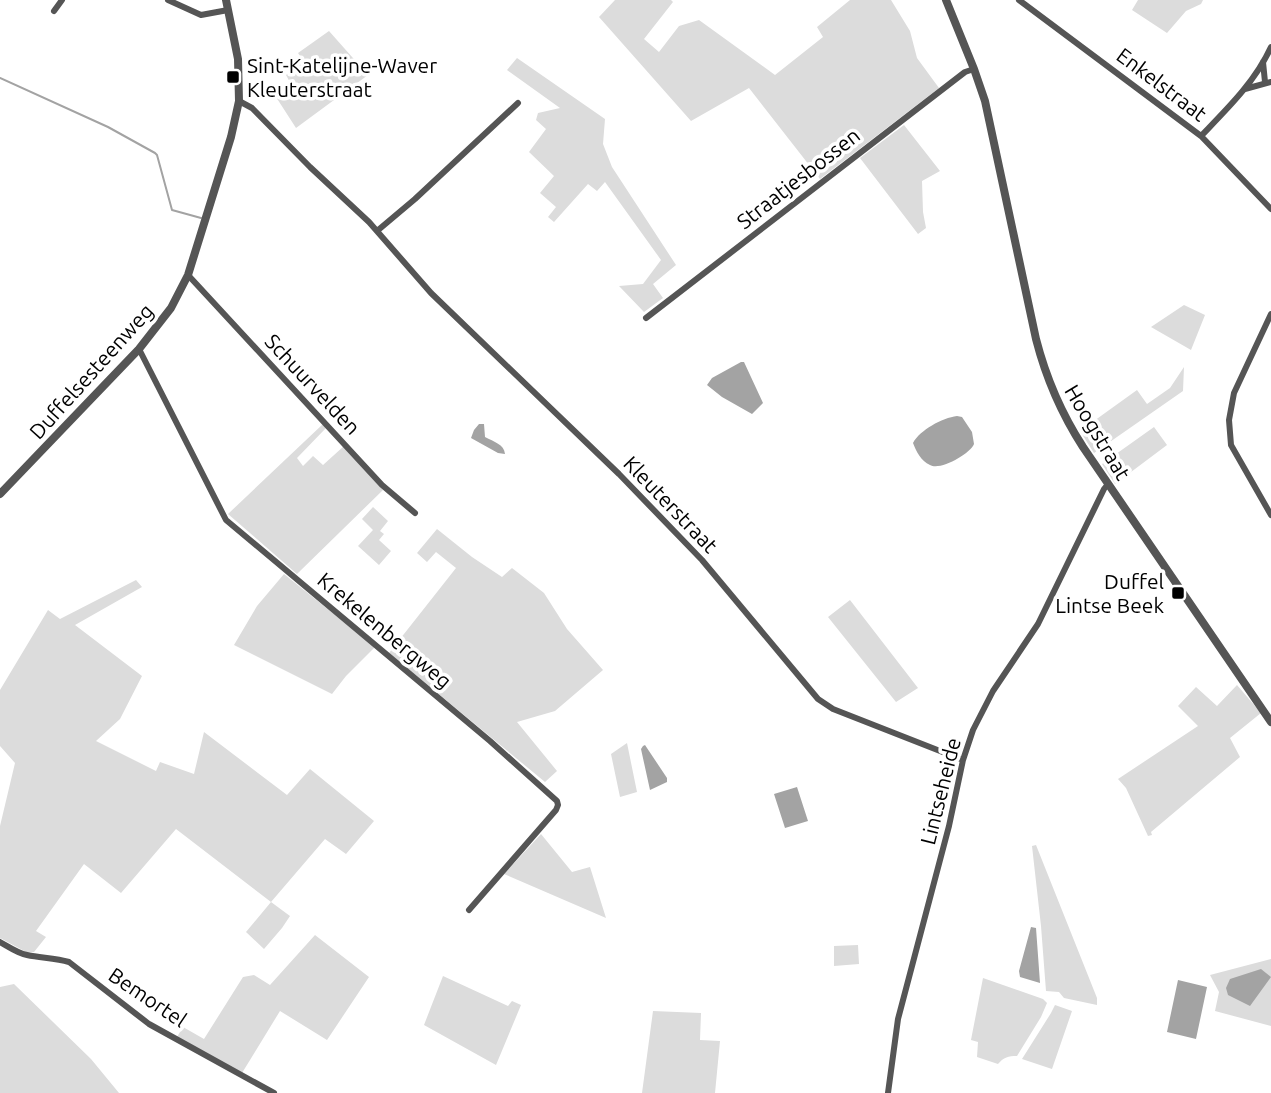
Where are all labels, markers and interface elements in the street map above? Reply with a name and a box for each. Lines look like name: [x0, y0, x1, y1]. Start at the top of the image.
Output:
street label: Enkelstraat: [1112, 42, 1212, 126]
place label: Sint-Katelijne-Waver Kleuterstraat: [247, 53, 437, 101]
marker: Sint-Katelijne-Waver Kleuterstraat: [225, 69, 241, 85]
street label: Straatjesbossen: [732, 123, 864, 233]
street label: Duffelsesteenweg: [24, 299, 158, 443]
street label: Schuurvelden: [260, 329, 366, 439]
street label: Hoogstraat: [1060, 380, 1136, 484]
street label: Kleuterstraat: [619, 451, 723, 557]
street label: Krekelenbergweg: [313, 567, 457, 693]
place label: Duffel Lintse Beek: [1055, 569, 1164, 617]
marker: Duffel Lintse Beek: [1170, 585, 1186, 601]
street label: Lintseheide: [915, 735, 965, 847]
street label: Bemortel: [105, 962, 191, 1032]

